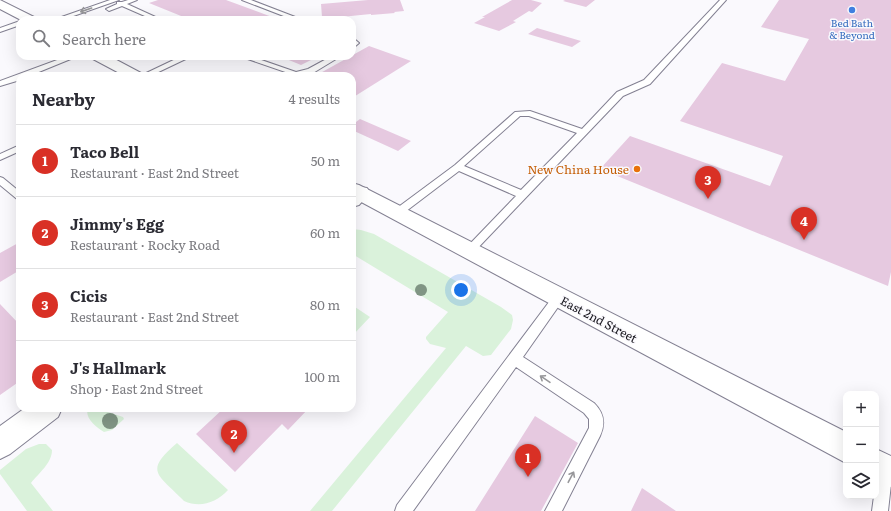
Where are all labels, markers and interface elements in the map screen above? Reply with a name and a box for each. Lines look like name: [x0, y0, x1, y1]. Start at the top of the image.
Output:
marker: Bed Bath & Beyond: [847, 5, 857, 15]
one-way arrow: [80, 7, 93, 14]
place label: Bed Bath & Beyond: [829, 15, 875, 42]
search box: [16, 16, 356, 60]
icon: search: [30, 27, 52, 49]
text: Search here: [62, 27, 146, 50]
text: Nearby: [32, 86, 95, 111]
text: 4 results: [289, 89, 340, 108]
text: Taco Bell: [70, 140, 139, 163]
text: 1: [42, 151, 48, 170]
text: 50 m: [311, 151, 340, 170]
place label: New China House: [528, 160, 629, 178]
text: Restaurant · East 2nd Street: [70, 163, 239, 182]
marker: New China House: [632, 164, 642, 174]
pin: 3: [695, 166, 721, 199]
pin: 4: [791, 207, 817, 240]
text: Jimmy's Egg: [70, 212, 164, 235]
text: 2: [42, 223, 48, 242]
text: 60 m: [310, 223, 340, 242]
text: Restaurant · Rocky Road: [70, 235, 220, 254]
your location: [451, 280, 471, 300]
text: Cicis: [70, 284, 107, 307]
street label: East 2nd Street: [557, 291, 641, 347]
text: 3: [41, 295, 49, 314]
text: 80 m: [310, 295, 340, 314]
text: Restaurant · East 2nd Street: [70, 307, 239, 326]
text: J's Hallmark: [70, 356, 166, 379]
text: 4: [41, 367, 49, 386]
text: 100 m: [304, 367, 340, 386]
one-way arrow: [540, 375, 551, 383]
text: Shop · East 2nd Street: [70, 379, 203, 398]
map controls: [843, 391, 879, 499]
button: +: [843, 391, 879, 427]
pin: 2: [221, 420, 247, 453]
button: −: [843, 427, 879, 463]
pin: 1: [515, 444, 541, 477]
button: layers: [843, 463, 879, 499]
one-way arrow: [568, 471, 575, 483]

